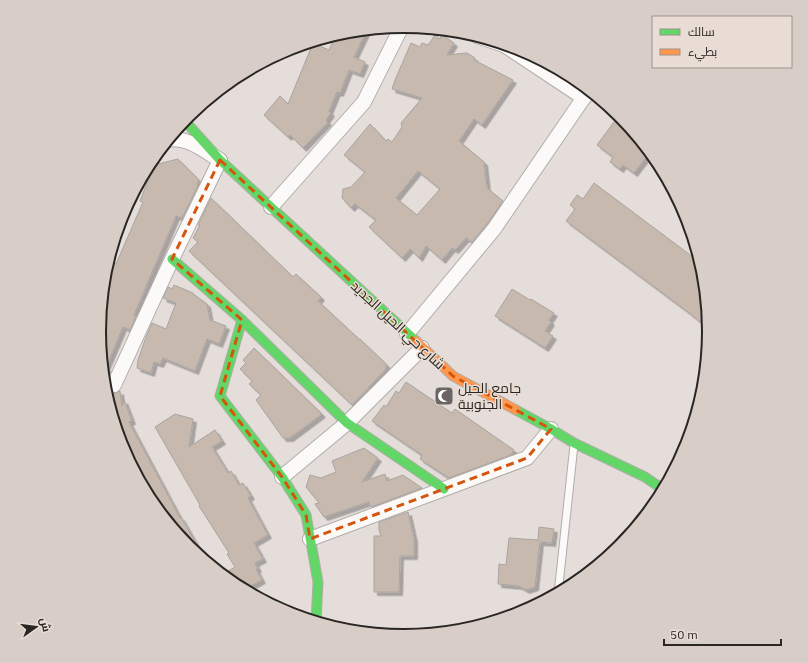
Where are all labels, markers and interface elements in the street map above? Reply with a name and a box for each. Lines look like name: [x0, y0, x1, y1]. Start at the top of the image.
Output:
legend: [652, 16, 792, 68]
text: سالك: [688, 24, 715, 39]
text: بطيء: [688, 44, 717, 62]
street label: شارع حي الحيل الجديد: [345, 277, 449, 375]
place label: جامع الحيل الجنوبية: [458, 379, 521, 413]
mosque icon: جامع الحيل الجنوبية: [433, 385, 455, 407]
north arrow: [16, 607, 56, 647]
text: ش: [37, 616, 54, 633]
scale bar: [664, 621, 781, 647]
text: 50 m: [670, 627, 698, 642]

